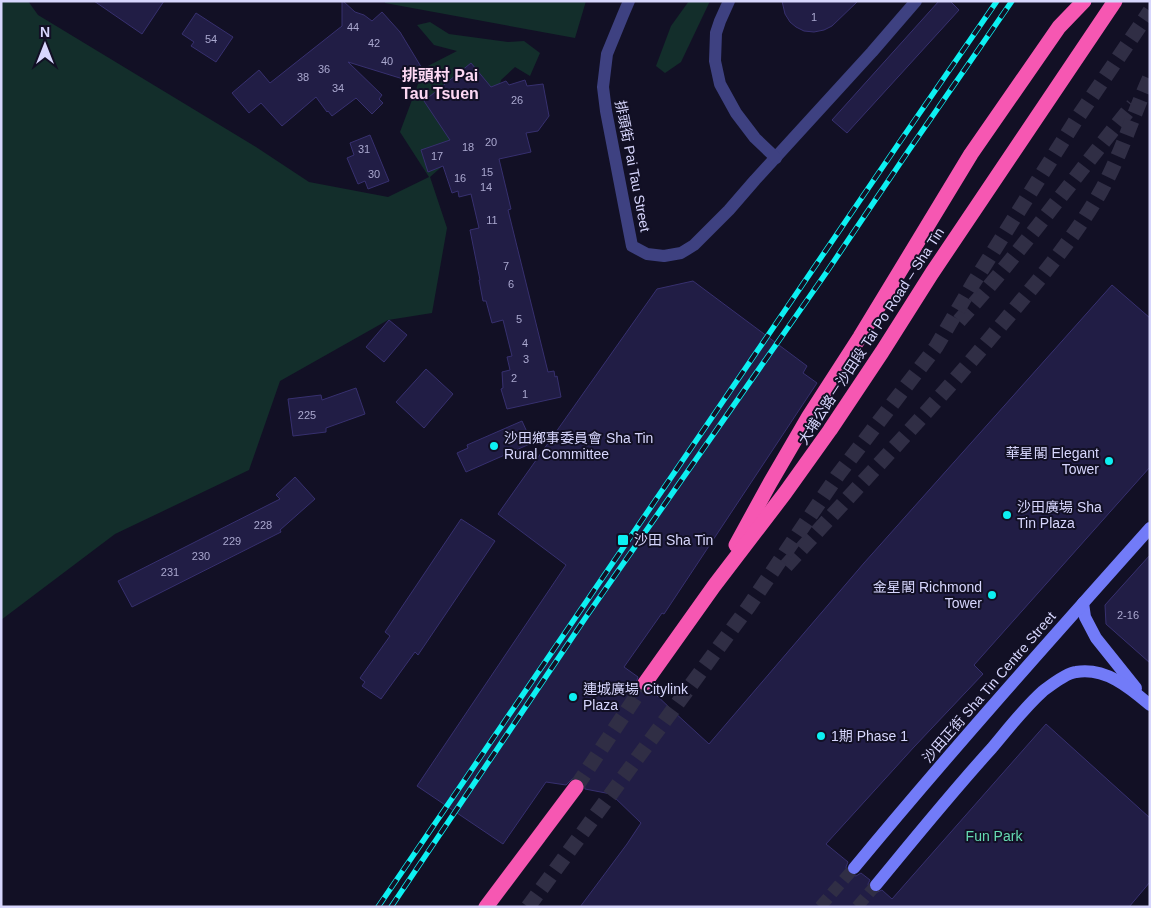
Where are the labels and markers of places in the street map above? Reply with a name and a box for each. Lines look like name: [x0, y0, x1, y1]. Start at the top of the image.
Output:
place label: 沙田鄉事委員會 Sha Tin Rural Committee: [504, 430, 653, 462]
marker: 沙田鄉事委員會 Sha Tin Rural Committee: [488, 440, 500, 452]
place label: 華星閣 Elegant Tower: [1006, 445, 1099, 477]
marker: 華星閣 Elegant Tower: [1103, 455, 1115, 467]
place label: 沙田廣場 Sha Tin Plaza: [1017, 499, 1102, 531]
marker: 沙田廣場 Sha Tin Plaza: [1001, 509, 1013, 521]
place label: 沙田 Sha Tin: [634, 532, 713, 548]
marker: 沙田 Sha Tin: [616, 533, 630, 547]
place label: 金星閣 Richmond Tower: [873, 579, 982, 611]
marker: 金星閣 Richmond Tower: [986, 589, 998, 601]
place label: 連城廣場 Citylink Plaza: [583, 681, 689, 713]
marker: 連城廣場 Citylink Plaza: [567, 691, 579, 703]
place label: 1期 Phase 1: [831, 728, 908, 744]
marker: 1期 Phase 1: [815, 730, 827, 742]

